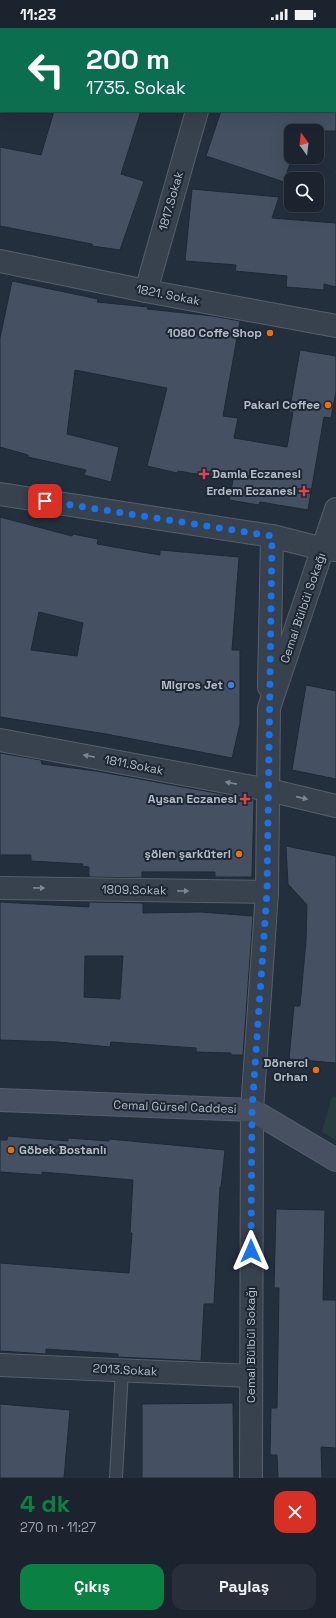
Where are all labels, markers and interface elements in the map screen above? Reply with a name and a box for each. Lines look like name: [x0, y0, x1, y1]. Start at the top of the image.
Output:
text: 11:23: [20, 5, 56, 24]
text: 200 m: [86, 41, 170, 77]
icon: left: [20, 44, 72, 96]
text: 1735. Sokak: [86, 76, 186, 99]
north arrow: [284, 124, 324, 164]
map controls: [284, 124, 324, 212]
street label: 1817.Sokak: [155, 169, 187, 233]
button: search: [284, 172, 324, 212]
street label: 1821. Sokak: [135, 281, 202, 309]
place label: 1080 Coffe Shop: [167, 325, 262, 341]
marker: 1080 Coffe Shop: [265, 328, 275, 338]
place label: Pakari Coffee: [244, 397, 320, 413]
marker: Pakari Coffee: [323, 400, 333, 410]
place label: Damla Eczanesi: [212, 466, 301, 482]
marker: Damla Eczanesi: [199, 469, 209, 479]
place label: Erdem Eczanesi: [206, 483, 296, 499]
pin: [28, 484, 62, 518]
marker: Erdem Eczanesi: [299, 486, 309, 496]
icon: arrive: [34, 490, 56, 512]
street label: Cemal Bülbül Sokağı: [277, 551, 329, 665]
place label: Migros Jet: [161, 677, 223, 693]
marker: Migros Jet: [226, 680, 236, 690]
street label: 1811.Sokak: [103, 751, 166, 779]
one-way arrow: [83, 753, 95, 759]
one-way arrow: [224, 780, 237, 786]
place label: Aysan Eczanesi: [148, 791, 237, 807]
marker: Aysan Eczanesi: [240, 794, 250, 804]
one-way arrow: [297, 795, 309, 801]
place label: şölen şarküteri: [145, 846, 231, 862]
marker: şölen şarküteri: [234, 849, 244, 859]
street label: 1809.Sokak: [101, 881, 167, 899]
one-way arrow: [33, 885, 46, 891]
one-way arrow: [177, 887, 189, 894]
place label: Dönerci Orhan: [264, 1055, 308, 1085]
marker: Dönerci Orhan: [311, 1065, 321, 1075]
street label: Cemal Gürsel Caddesi: [113, 1097, 237, 1117]
place label: Göbek Bostanlı: [19, 1142, 106, 1158]
marker: Göbek Bostanlı: [6, 1145, 16, 1155]
position arrow: [230, 1230, 272, 1272]
street label: Cemal Bülbül Sokağı: [243, 1287, 259, 1403]
street label: 2013.Sokak: [92, 1360, 158, 1380]
text: 4 dk: [20, 1488, 70, 1519]
button: close: [274, 1491, 316, 1533]
text: 270 m · 11:27: [20, 1519, 96, 1536]
button: Çıkış: [20, 1564, 164, 1610]
button: Paylaş: [172, 1564, 316, 1610]

